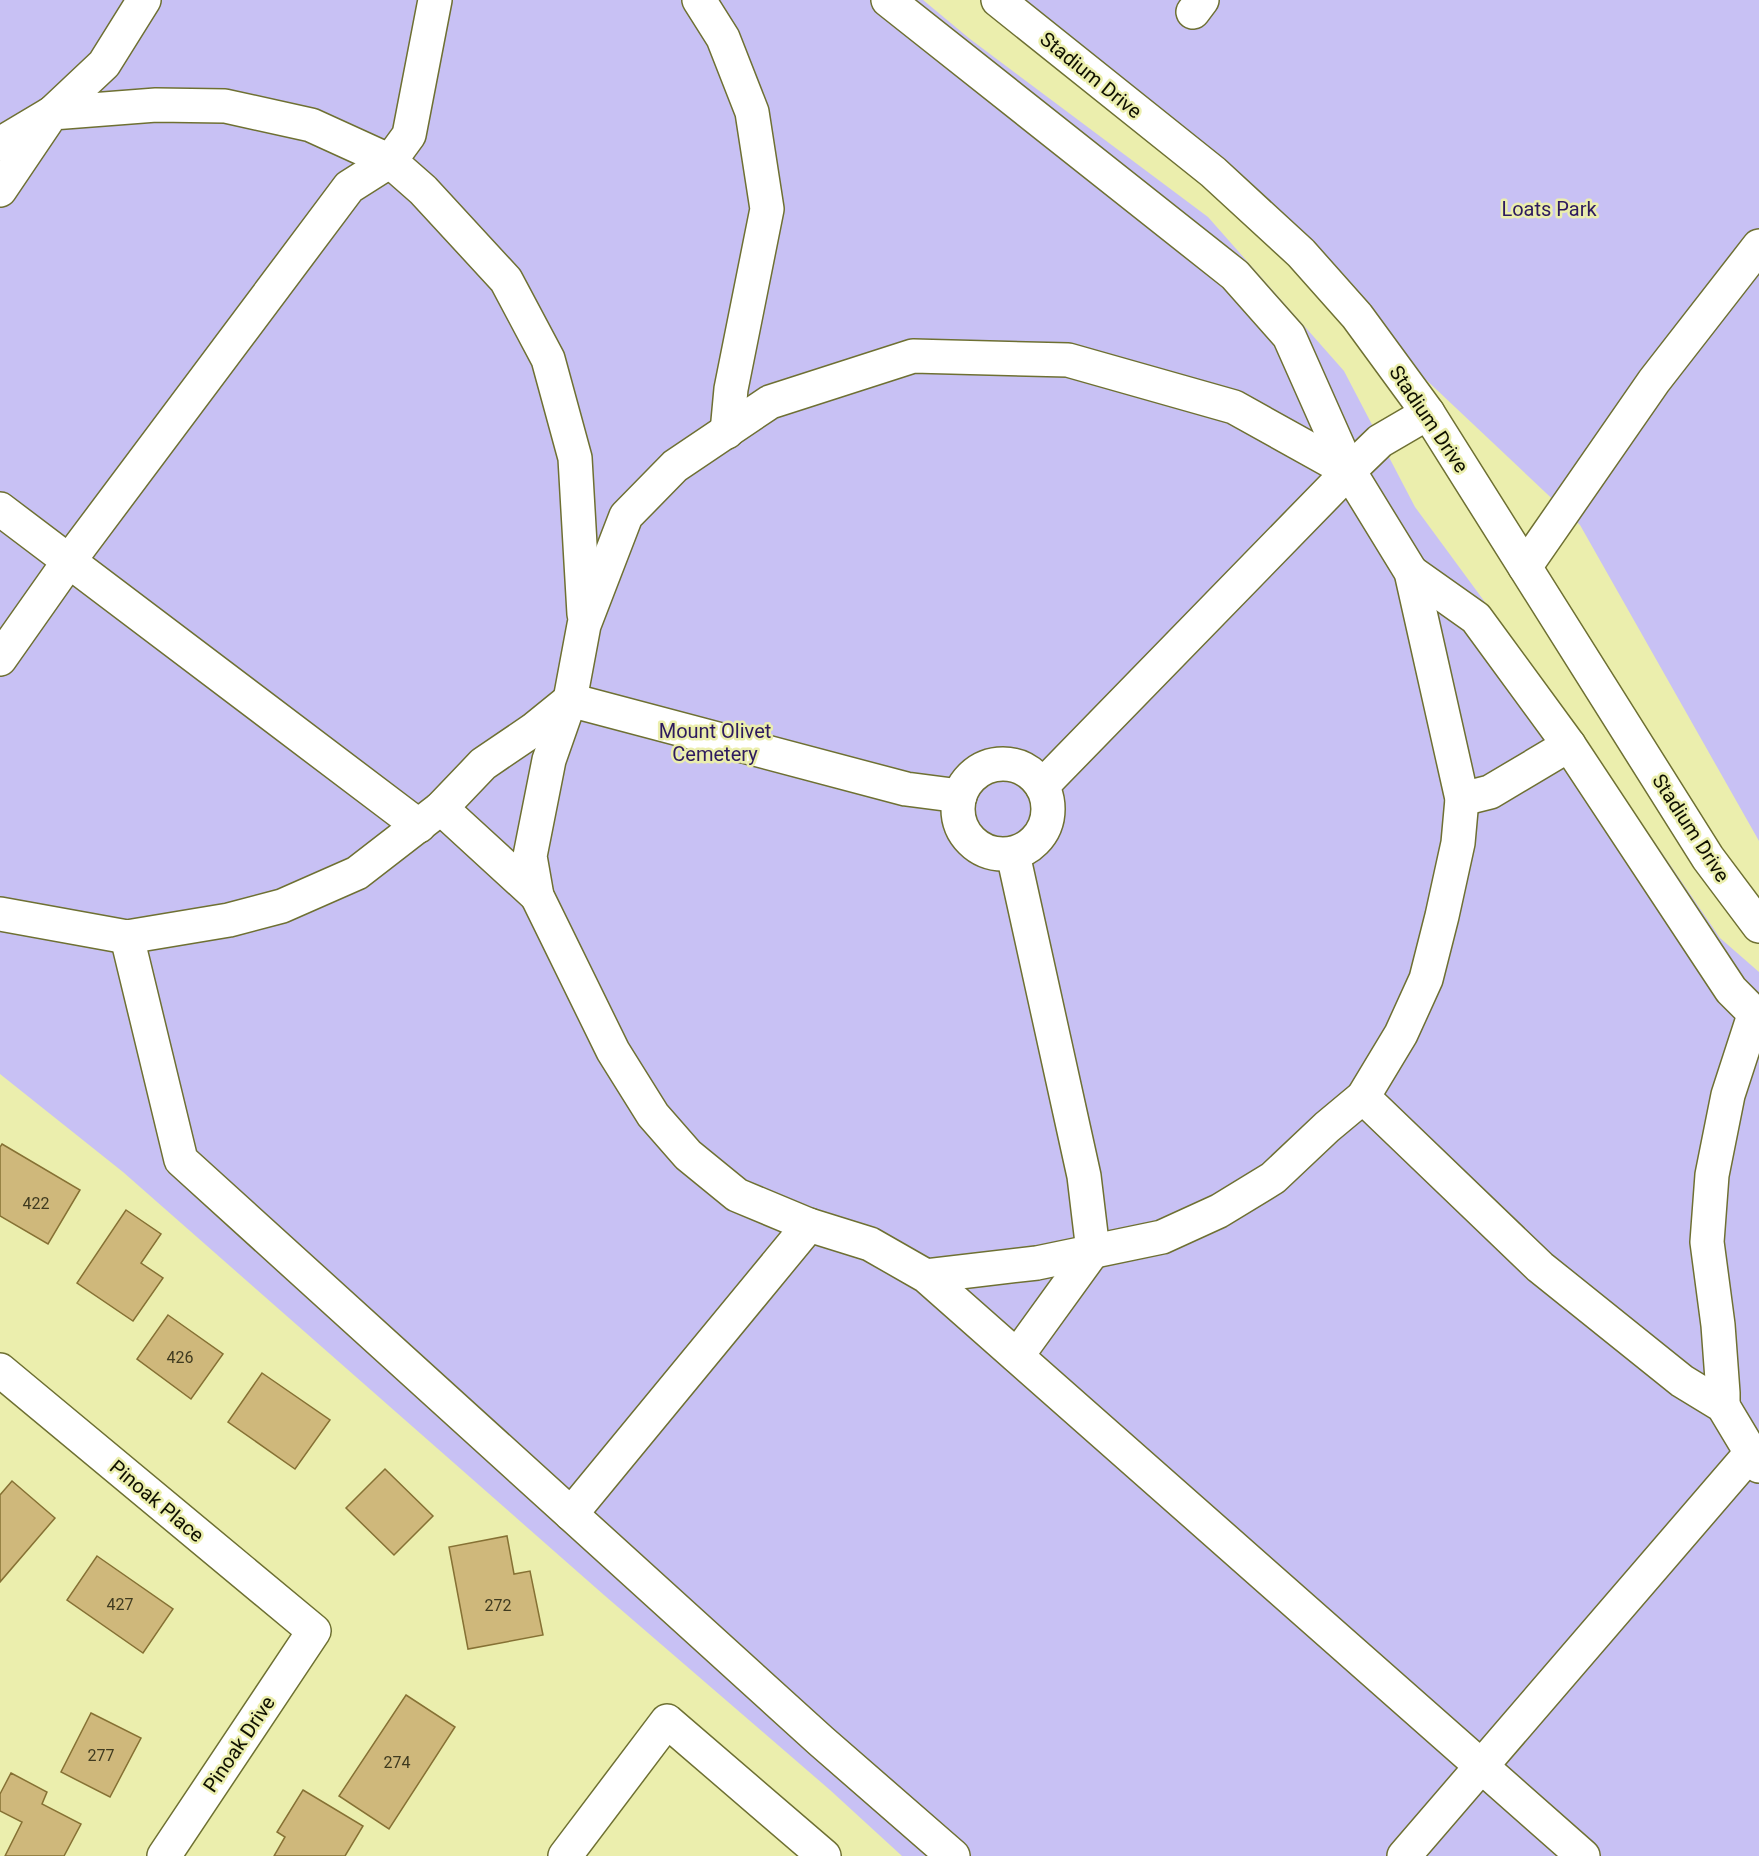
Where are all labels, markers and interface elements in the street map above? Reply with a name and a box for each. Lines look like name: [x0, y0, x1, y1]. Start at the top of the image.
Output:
street label: Stadium Drive: [1035, 27, 1147, 123]
park label: Loats Park: [1501, 197, 1597, 221]
street label: Stadium Drive: [1384, 361, 1474, 477]
park label: Mount Olivet Cemetery: [659, 719, 771, 766]
street label: Stadium Drive: [1647, 770, 1735, 886]
house number: 422: [23, 1194, 49, 1213]
house number: 426: [167, 1348, 193, 1367]
street label: Pinoak Place: [105, 1455, 209, 1547]
house number: 427: [107, 1595, 133, 1614]
house number: 272: [485, 1596, 511, 1615]
street label: Pinoak Drive: [198, 1691, 280, 1797]
house number: 277: [88, 1746, 114, 1765]
house number: 274: [384, 1753, 410, 1772]

